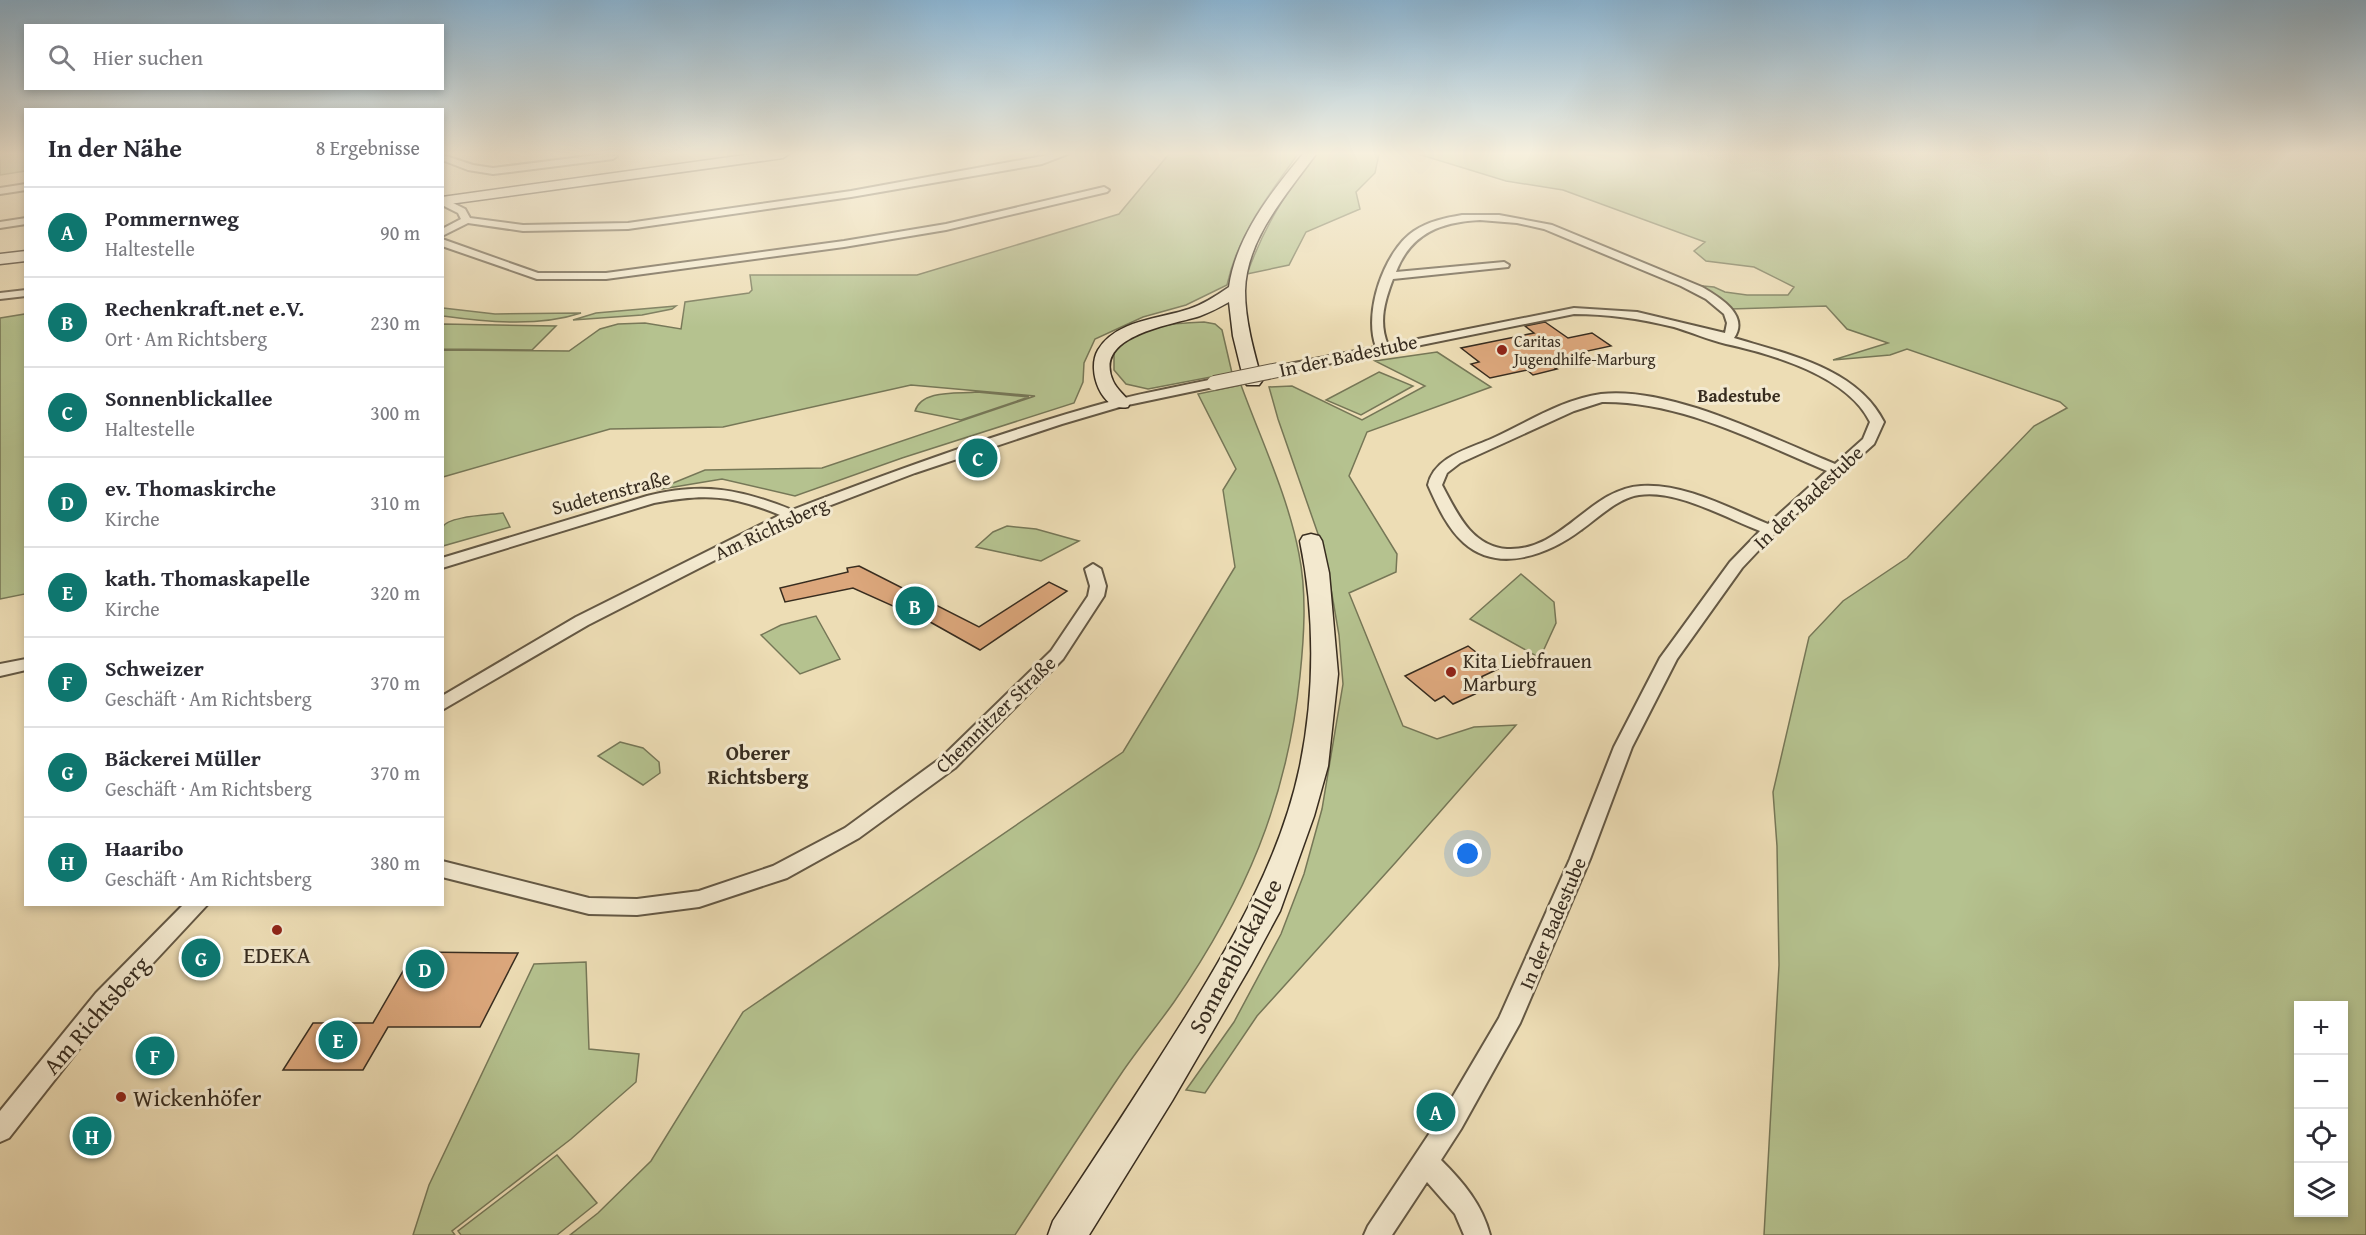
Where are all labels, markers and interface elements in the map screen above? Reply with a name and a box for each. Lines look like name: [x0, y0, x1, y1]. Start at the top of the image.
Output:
search box: [24, 24, 444, 90]
icon: search: [45, 41, 78, 74]
text: Hier suchen: [93, 41, 203, 73]
text: In der Nähe: [48, 128, 182, 167]
text: 8 Ergebnisse: [316, 133, 420, 162]
text: Pommernweg: [105, 202, 239, 234]
text: A: [61, 218, 74, 247]
text: 90 m: [380, 218, 420, 247]
text: Haltestelle: [105, 234, 195, 263]
text: Rechenkraft.net e.V.: [105, 292, 304, 324]
text: B: [61, 308, 74, 337]
text: 230 m: [370, 308, 420, 337]
text: Ort · Am Richtsberg: [105, 324, 267, 353]
street label: In der Badestube: [1276, 326, 1420, 384]
place label: Caritas Jugendhilfe-Marburg: [1512, 329, 1656, 371]
marker: Caritas Jugendhilfe-Marburg: [1495, 343, 1509, 357]
text: Sonnenblickallee: [105, 382, 273, 414]
district label: Badestube: [1697, 382, 1781, 409]
text: C: [62, 398, 73, 427]
text: 300 m: [370, 398, 420, 427]
text: Haltestelle: [105, 414, 195, 443]
pin: C: [958, 436, 998, 480]
street label: In der Badestube: [1747, 438, 1869, 556]
street label: Sudetenstraße: [548, 462, 674, 522]
text: ev. Thomaskirche: [105, 472, 276, 504]
text: D: [61, 488, 74, 517]
text: 310 m: [370, 488, 420, 517]
street label: Am Richtsberg: [709, 489, 833, 567]
text: Kirche: [105, 504, 160, 533]
text: kath. Thomaskapelle: [105, 562, 310, 594]
text: E: [62, 578, 73, 607]
text: 320 m: [370, 578, 420, 607]
pin: B: [896, 584, 934, 628]
text: Kirche: [105, 594, 160, 623]
place label: Kita Liebfrauen Marburg: [1463, 646, 1592, 698]
street label: Chemnitzer Straße: [928, 649, 1062, 779]
text: Schweizer: [105, 652, 204, 684]
marker: Kita Liebfrauen Marburg: [1444, 665, 1458, 679]
text: F: [62, 668, 73, 697]
text: 370 m: [370, 668, 420, 697]
text: Geschäft · Am Richtsberg: [105, 684, 312, 713]
district label: Oberer Richtsberg: [708, 737, 809, 792]
text: Bäckerei Müller: [105, 742, 261, 774]
text: G: [61, 758, 74, 787]
text: 370 m: [370, 758, 420, 787]
text: Geschäft · Am Richtsberg: [105, 774, 312, 803]
text: Haaribo: [105, 832, 183, 864]
your location: [1453, 839, 1482, 868]
text: H: [61, 848, 74, 877]
text: 380 m: [370, 848, 420, 877]
street label: In der Badestube: [1511, 852, 1593, 994]
text: Geschäft · Am Richtsberg: [105, 864, 312, 893]
street label: Sonnenblickallee: [1179, 872, 1291, 1040]
marker: EDEKA: [270, 923, 284, 937]
pin: G: [182, 936, 220, 980]
place label: EDEKA: [243, 937, 311, 972]
pin: D: [406, 946, 444, 992]
street label: Am Richtsberg: [34, 948, 158, 1082]
map controls: [2294, 1001, 2348, 1217]
button: +: [2294, 1001, 2348, 1055]
pin: E: [318, 1018, 358, 1062]
pin: F: [136, 1034, 174, 1078]
button: −: [2294, 1055, 2348, 1109]
place label: Wickenhöfer: [133, 1080, 262, 1115]
marker: Wickenhöfer: [114, 1090, 128, 1104]
pin: A: [1416, 1090, 1456, 1134]
button: locate: [2294, 1109, 2348, 1163]
pin: H: [72, 1114, 112, 1158]
button: layers: [2294, 1163, 2348, 1217]

